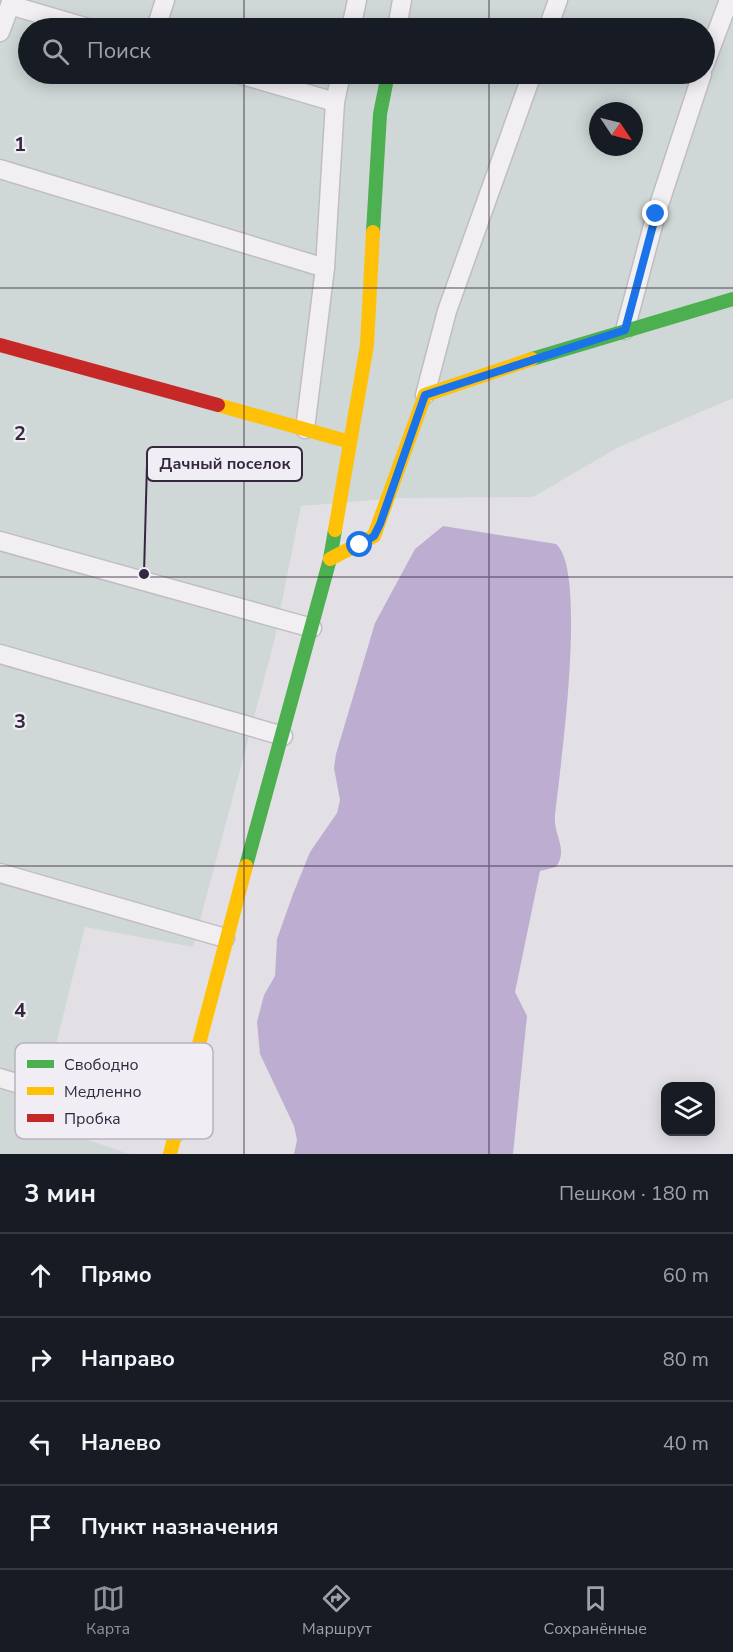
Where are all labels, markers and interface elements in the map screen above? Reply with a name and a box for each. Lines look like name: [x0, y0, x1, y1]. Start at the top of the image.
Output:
search box: [18, 18, 715, 84]
icon: search: [39, 35, 72, 68]
text: Поиск: [87, 36, 151, 66]
north arrow: [589, 102, 643, 156]
text: 1: [14, 131, 26, 158]
route end: [642, 200, 668, 226]
text: 2: [14, 420, 26, 447]
callout: Дачный поселок: [147, 447, 302, 481]
text: Дачный поселок: [160, 453, 291, 475]
route start: [346, 531, 372, 557]
text: 3: [14, 708, 26, 735]
text: 4: [14, 997, 26, 1024]
legend: [15, 1043, 213, 1139]
text: Свободно: [64, 1054, 139, 1076]
text: Медленно: [64, 1081, 142, 1103]
map controls: [661, 1082, 715, 1136]
button: layers: [661, 1082, 715, 1136]
text: Пробка: [64, 1108, 121, 1130]
text: 3 мин: [24, 1176, 96, 1211]
text: Пешком · 180 m: [559, 1180, 709, 1207]
icon: ahead: [24, 1259, 57, 1292]
text: Прямо: [81, 1260, 152, 1290]
text: 60 m: [663, 1262, 709, 1289]
icon: right: [24, 1343, 57, 1376]
text: Направо: [81, 1344, 175, 1374]
text: 80 m: [663, 1346, 709, 1373]
icon: left: [24, 1427, 57, 1460]
text: Налево: [81, 1428, 161, 1458]
text: 40 m: [663, 1430, 709, 1457]
icon: arrive: [24, 1511, 57, 1544]
text: Пункт назначения: [81, 1512, 279, 1542]
tab: Карта: [86, 1582, 130, 1640]
tab: Маршрут: [302, 1582, 372, 1640]
tab: Сохранённые: [544, 1582, 647, 1640]

